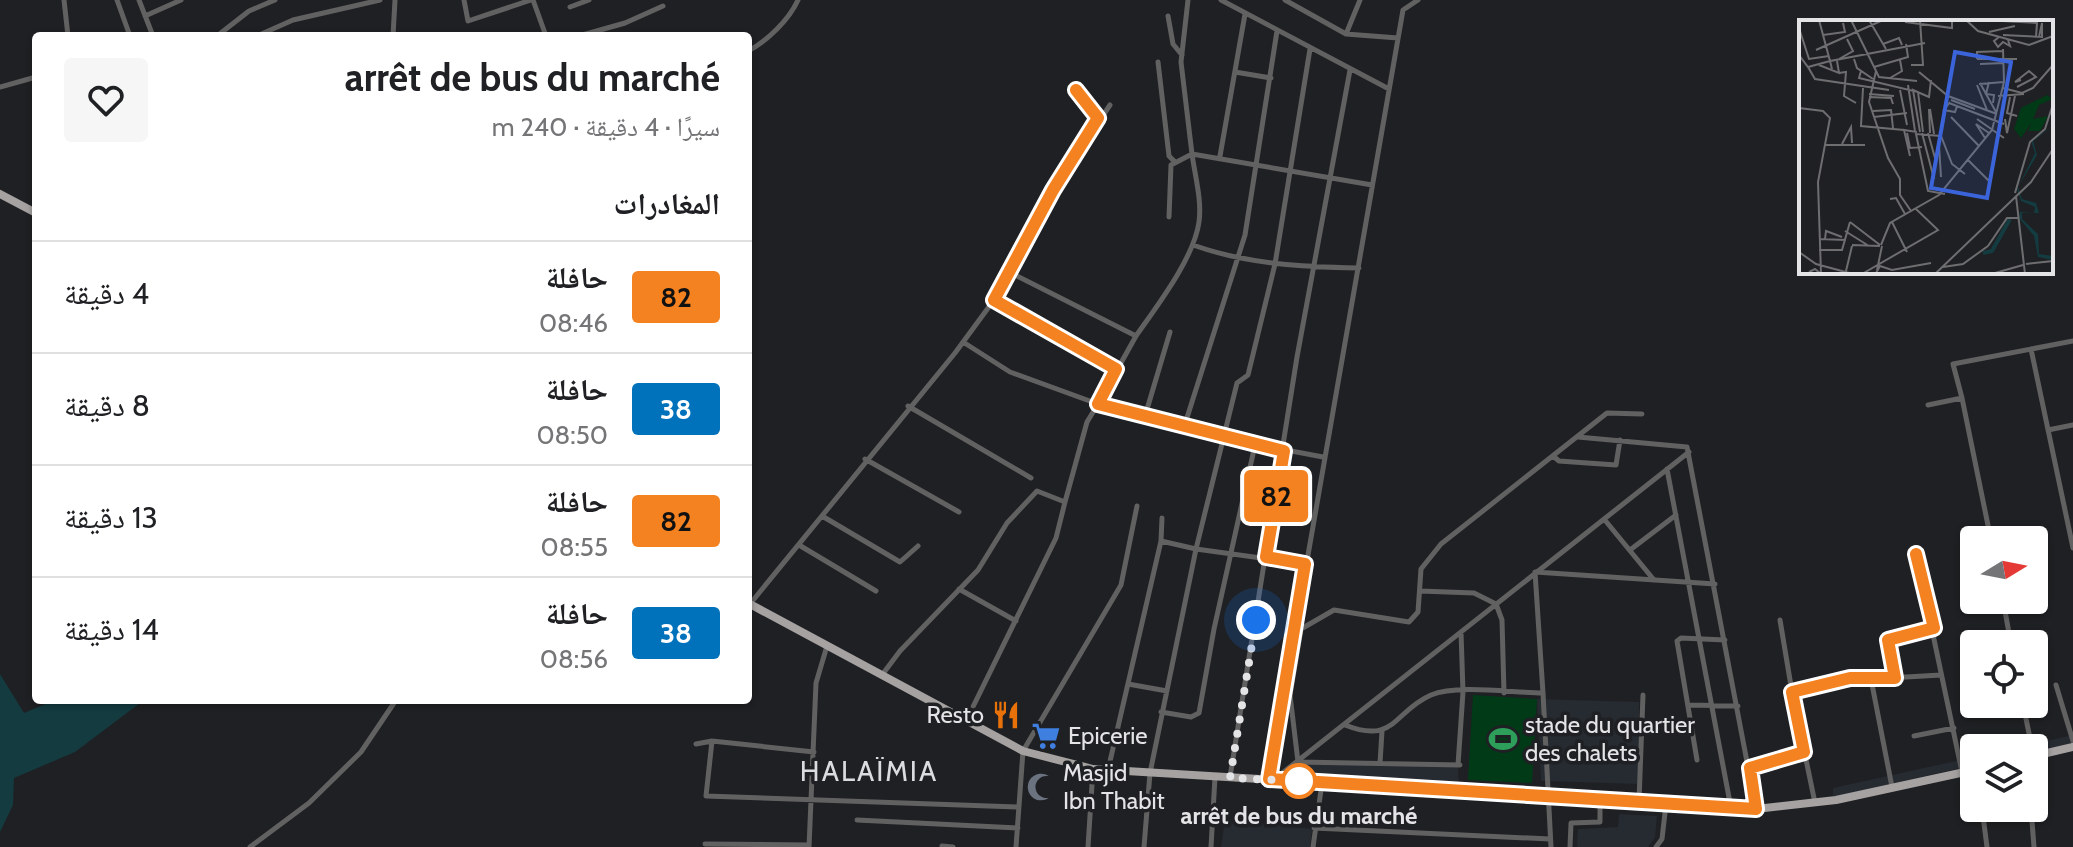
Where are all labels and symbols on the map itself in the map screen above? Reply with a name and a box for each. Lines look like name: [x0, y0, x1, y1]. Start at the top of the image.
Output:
inset map: [1799, 20, 2053, 274]
line badge: 82: [1240, 470, 1312, 522]
north arrow: [1960, 526, 2048, 614]
your location: [1236, 600, 1276, 640]
place label: Resto: [927, 700, 984, 729]
restaurant icon: Resto: [991, 700, 1021, 730]
place label: stade du quartier des chalets: [1525, 710, 1695, 767]
supermarket icon: Epicerie: [1031, 721, 1061, 751]
place label: Epicerie: [1068, 721, 1148, 750]
sports icon: stade du quartier des chalets: [1488, 724, 1518, 754]
district label: HALAÏMIA: [800, 754, 938, 788]
place label: Masjid Ibn Thabit: [1063, 758, 1165, 815]
marker: arrêt de bus du marché: [1282, 764, 1316, 798]
mosque icon: Masjid Ibn Thabit: [1026, 772, 1056, 802]
place label: arrêt de bus du marché: [1181, 801, 1417, 830]

